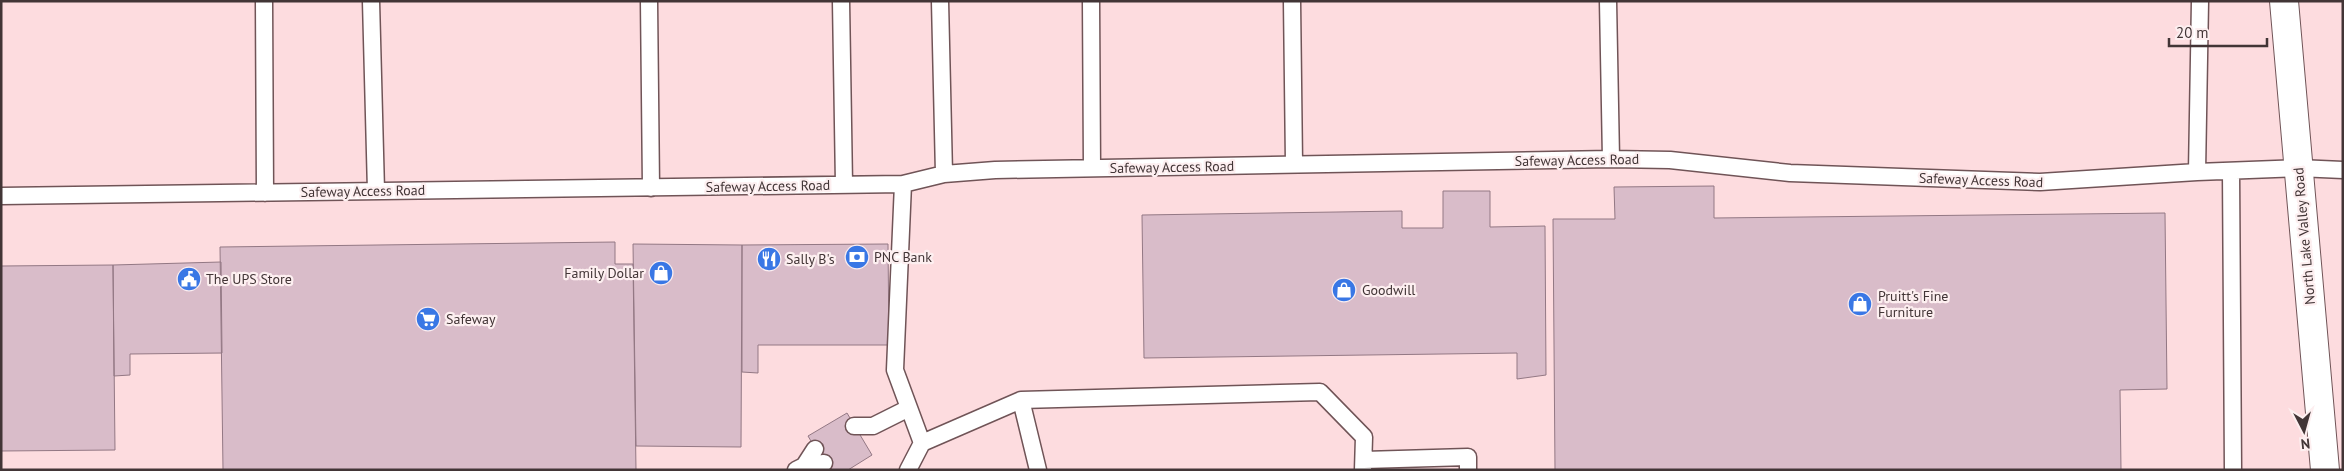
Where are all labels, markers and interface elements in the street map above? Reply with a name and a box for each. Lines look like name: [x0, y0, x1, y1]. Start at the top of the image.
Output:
scale bar: [2169, 15, 2266, 47]
text: 20 m: [2176, 23, 2209, 42]
street label: Safeway Access Road: [1515, 150, 1639, 170]
street label: Safeway Access Road: [1110, 157, 1234, 177]
street label: North Lake Valley Road: [2289, 167, 2319, 305]
street label: Safeway Access Road: [1918, 169, 2044, 191]
street label: Safeway Access Road: [706, 176, 830, 196]
street label: Safeway Access Road: [301, 181, 425, 201]
bank icon: PNC Bank: [844, 244, 870, 270]
restaurant icon: Sally B's: [756, 246, 782, 272]
place label: PNC Bank: [874, 248, 932, 266]
place label: Sally B's: [786, 250, 835, 268]
shop icon: Family Dollar: [648, 260, 674, 286]
place label: Family Dollar: [564, 264, 644, 282]
public building icon: The UPS Store: [176, 266, 202, 292]
place label: The UPS Store: [206, 270, 292, 288]
shop icon: Goodwill: [1331, 277, 1357, 303]
place label: Goodwill: [1362, 281, 1415, 299]
place label: Pruitt's Fine Furniture: [1878, 287, 1948, 321]
shop icon: Pruitt's Fine Furniture: [1847, 291, 1873, 317]
supermarket icon: Safeway: [415, 306, 441, 332]
place label: Safeway: [446, 310, 496, 328]
north arrow: [2279, 406, 2329, 456]
text: N: [2300, 434, 2311, 453]

